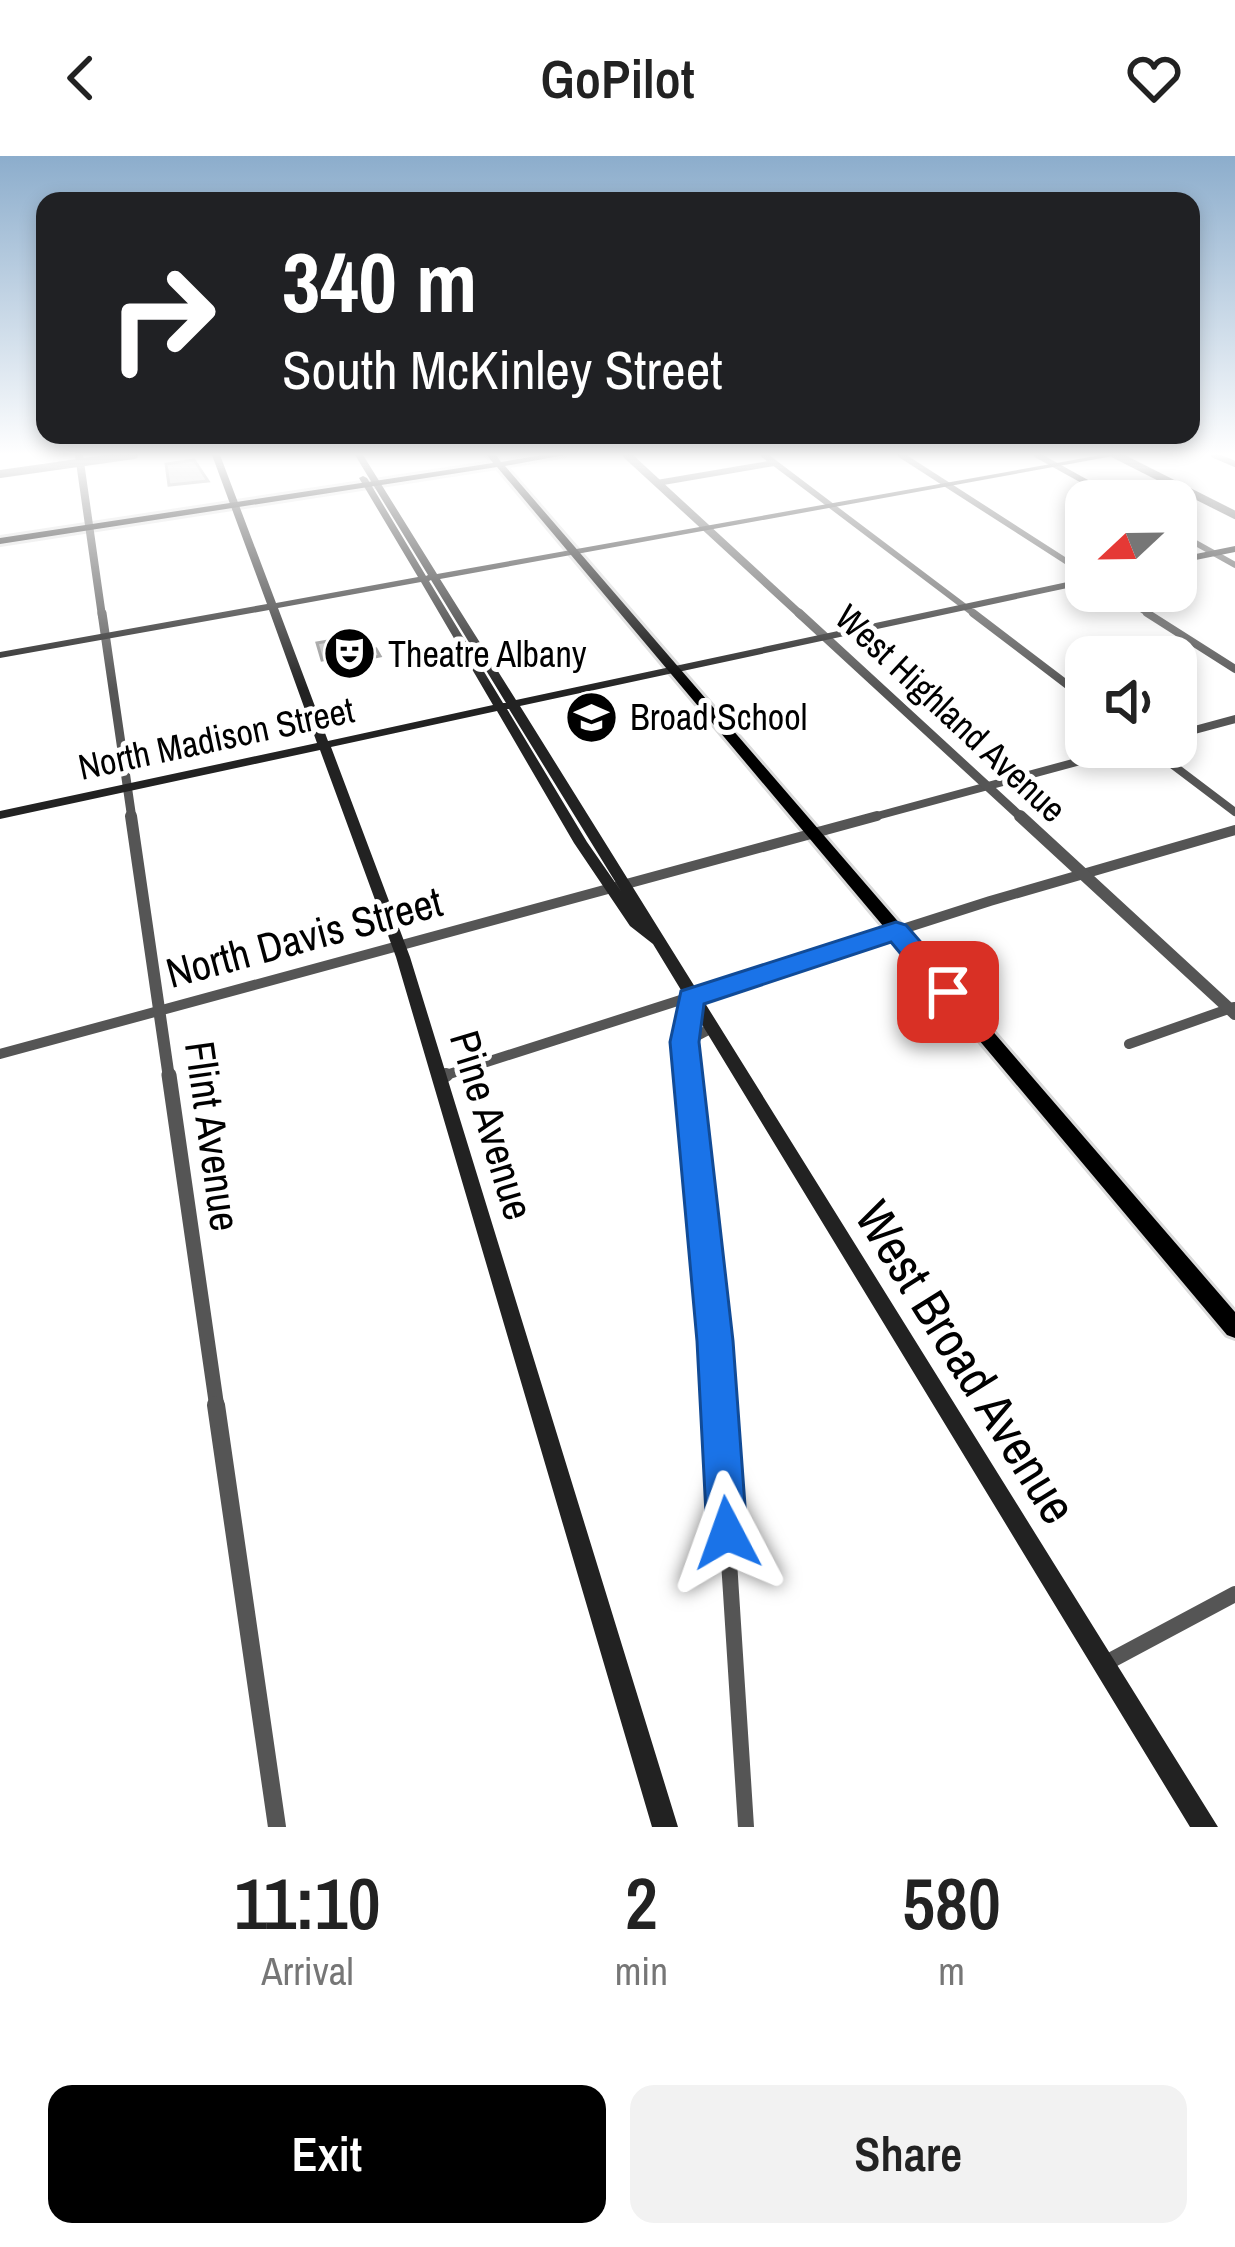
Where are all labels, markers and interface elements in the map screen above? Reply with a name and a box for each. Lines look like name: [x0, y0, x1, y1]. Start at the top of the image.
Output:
text: GoPilot: [540, 42, 695, 115]
icon: back: [48, 45, 114, 111]
icon: heart: [1121, 45, 1187, 111]
text: 340 m: [282, 225, 477, 338]
icon: right: [84, 240, 240, 396]
text: South McKinley Street: [282, 333, 723, 406]
north arrow: [1065, 480, 1197, 612]
map controls: [1065, 480, 1197, 768]
street label: West Highland Avenue: [825, 593, 1077, 833]
theatre icon: Theatre Albany: [321, 626, 377, 682]
place label: Theatre Albany: [388, 630, 587, 678]
button: sound: [1065, 636, 1197, 768]
street label: North Madison Street: [74, 685, 358, 791]
school or university icon: Broad School: [563, 689, 619, 745]
place label: Broad School: [630, 693, 807, 741]
street label: North Davis Street: [160, 873, 448, 1001]
pin: [897, 941, 999, 1043]
icon: arrive: [915, 959, 981, 1025]
street label: Pine Avenue: [437, 1024, 547, 1226]
street label: Flint Avenue: [172, 1038, 254, 1234]
street label: West Broad Avenue: [840, 1187, 1093, 1536]
position arrow: [664, 1470, 790, 1596]
text: 11:10: [234, 1854, 381, 1951]
text: 2: [625, 1854, 658, 1951]
text: 580: [902, 1854, 1001, 1951]
text: Arrival: [261, 1945, 354, 1997]
text: min: [615, 1945, 668, 1997]
text: m: [938, 1945, 965, 1997]
button: Exit: [48, 2085, 606, 2223]
button: Share: [630, 2085, 1187, 2223]

